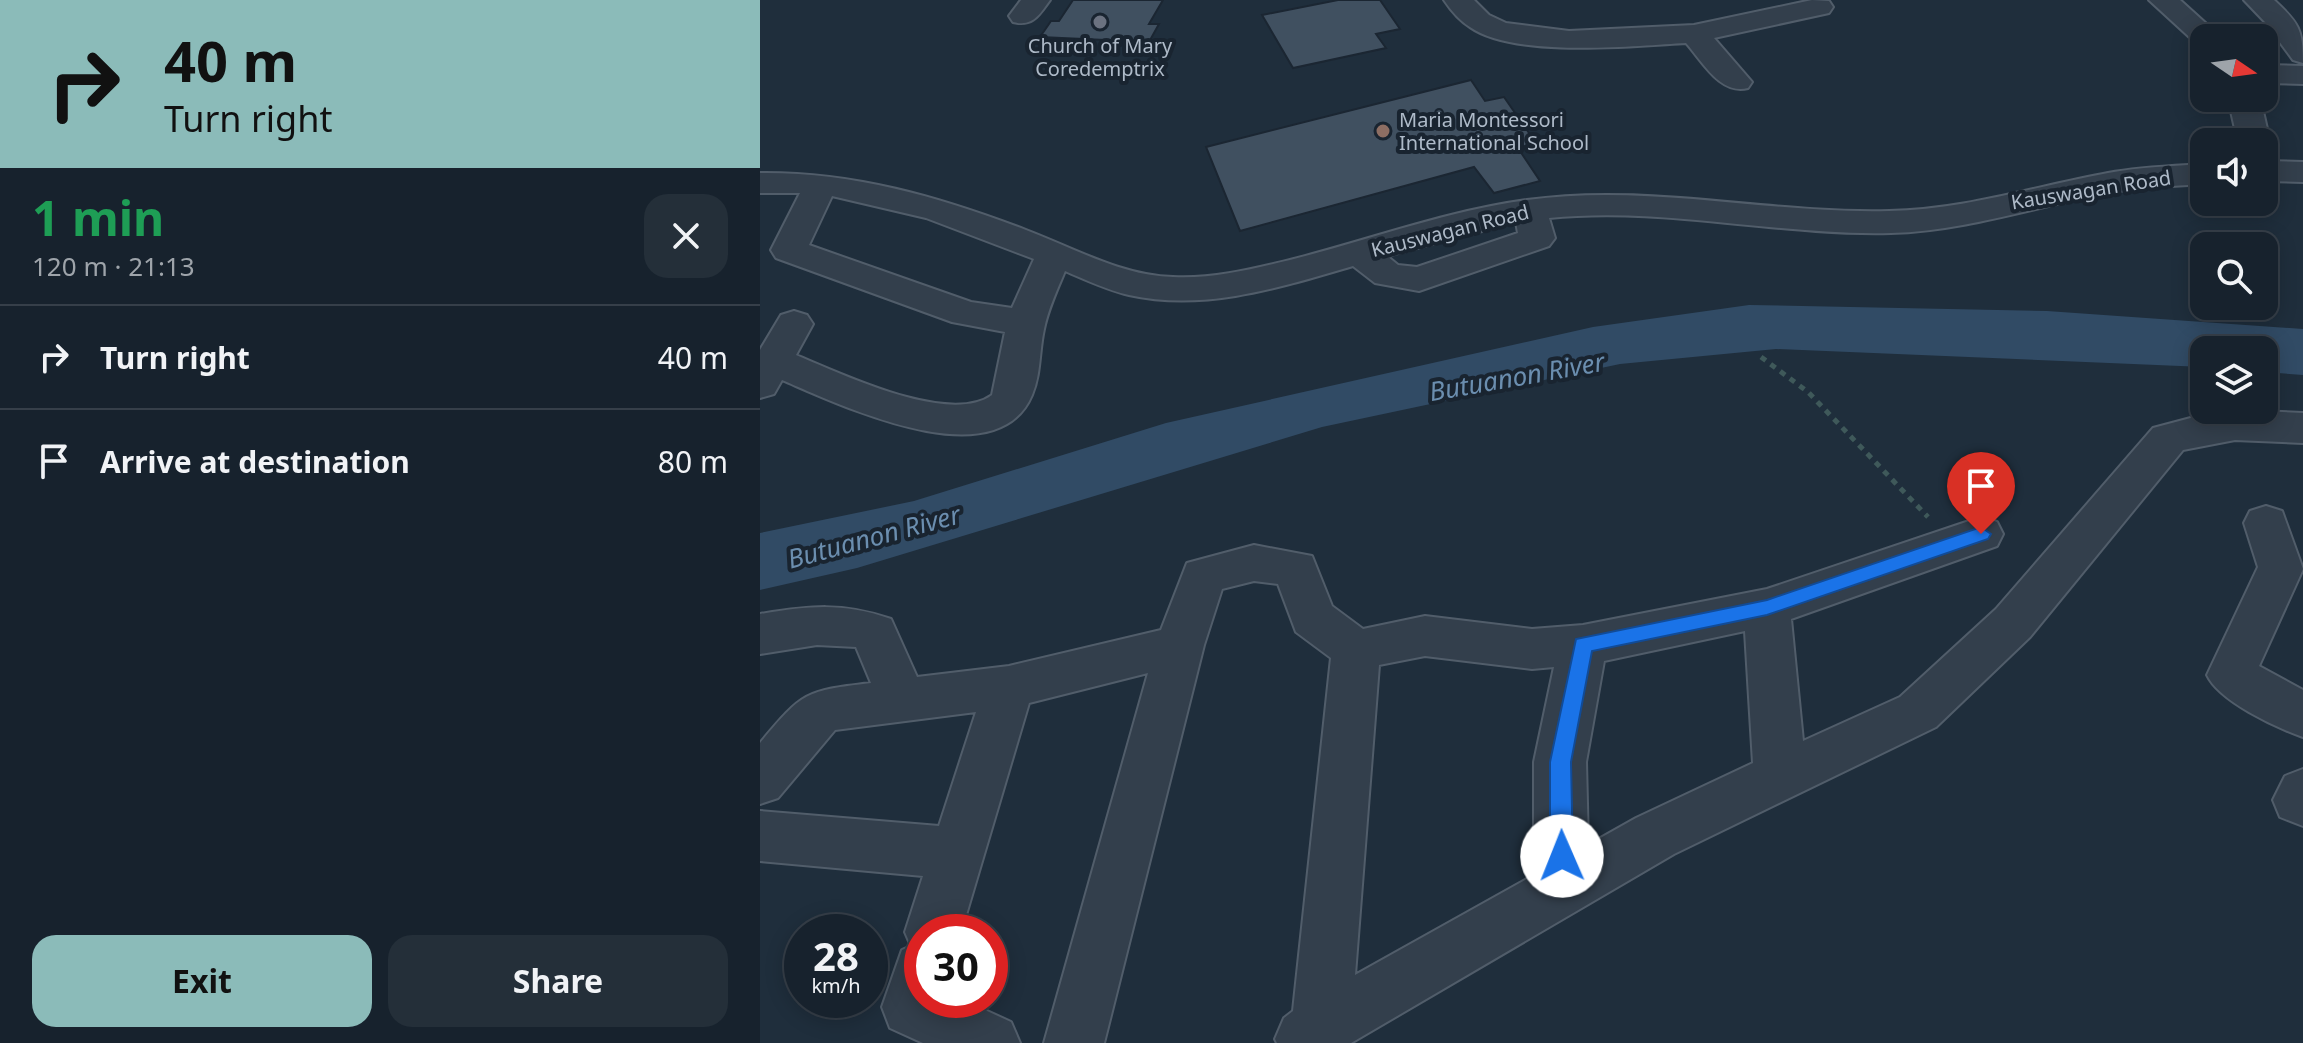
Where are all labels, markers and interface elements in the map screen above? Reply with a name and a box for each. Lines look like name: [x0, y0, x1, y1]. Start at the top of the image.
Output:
marker: Church of Mary Coredemptrix: [1091, 13, 1109, 31]
text: 40 m: [164, 22, 297, 98]
north arrow: [2190, 24, 2278, 112]
map controls: [2190, 24, 2278, 424]
icon: right: [32, 32, 136, 136]
place label: Church of Mary Coredemptrix: [1028, 32, 1173, 82]
text: Turn right: [164, 94, 332, 143]
place label: Maria Montessori International School: [1399, 106, 1589, 156]
marker: Maria Montessori International School: [1374, 122, 1392, 140]
button: sound: [2190, 128, 2278, 216]
street label: Kauswagan Road: [2009, 164, 2173, 215]
text: 1 min: [32, 185, 164, 250]
button: close: [644, 194, 728, 278]
street label: Kauswagan Road: [1368, 198, 1532, 263]
button: search: [2190, 232, 2278, 320]
text: 120 m · 21:13: [32, 248, 195, 284]
icon: right: [32, 335, 76, 379]
button: layers: [2190, 336, 2278, 424]
text: Turn right: [100, 337, 250, 378]
text: 40 m: [658, 337, 728, 378]
water label: Butuanon River: [1426, 343, 1609, 409]
icon: arrive: [32, 439, 76, 483]
text: Arrive at destination: [100, 441, 410, 482]
text: 80 m: [658, 441, 728, 482]
pin: [1947, 452, 2015, 534]
icon: arrive: [1959, 464, 2003, 508]
water label: Butuanon River: [783, 495, 966, 576]
position arrow: [1520, 814, 1604, 898]
speed limit sign: 30: [904, 914, 1008, 1018]
text: 28: [813, 928, 859, 983]
button: Exit: [32, 935, 372, 1027]
button: Share: [388, 935, 728, 1027]
text: km/h: [811, 972, 861, 999]

